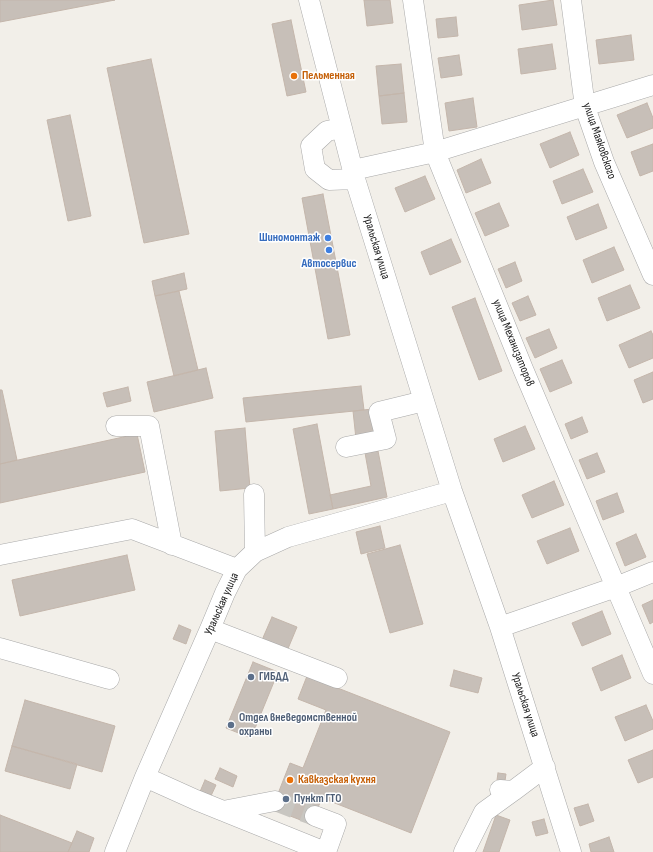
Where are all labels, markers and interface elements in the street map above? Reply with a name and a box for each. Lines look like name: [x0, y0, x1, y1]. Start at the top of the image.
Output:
place label: Пельменная: [302, 69, 355, 83]
marker: Пельменная: [289, 71, 299, 81]
street label: улица Маяковского: [579, 101, 619, 181]
street label: Уральская улица: [359, 213, 393, 281]
place label: Шиномонтаж: [259, 231, 320, 245]
marker: Шиномонтаж: [323, 233, 333, 243]
marker: Автосервис: [324, 245, 334, 255]
place label: Автосервис: [302, 257, 356, 271]
street label: улица Механизаторов: [489, 297, 537, 389]
street label: Уральская улица: [202, 571, 242, 637]
place label: ГИБДД: [259, 670, 289, 684]
street label: Уральская улица: [508, 671, 542, 739]
marker: ГИБДД: [246, 672, 256, 682]
place label: Отдел вневедомственной охраны: [239, 711, 357, 739]
marker: Отдел вневедомственной охраны: [226, 720, 236, 730]
place label: Кавказская кухня: [298, 773, 376, 787]
marker: Кавказская кухня: [285, 775, 295, 785]
place label: Пункт ГТО: [294, 792, 341, 806]
marker: Пункт ГТО: [281, 794, 291, 804]

